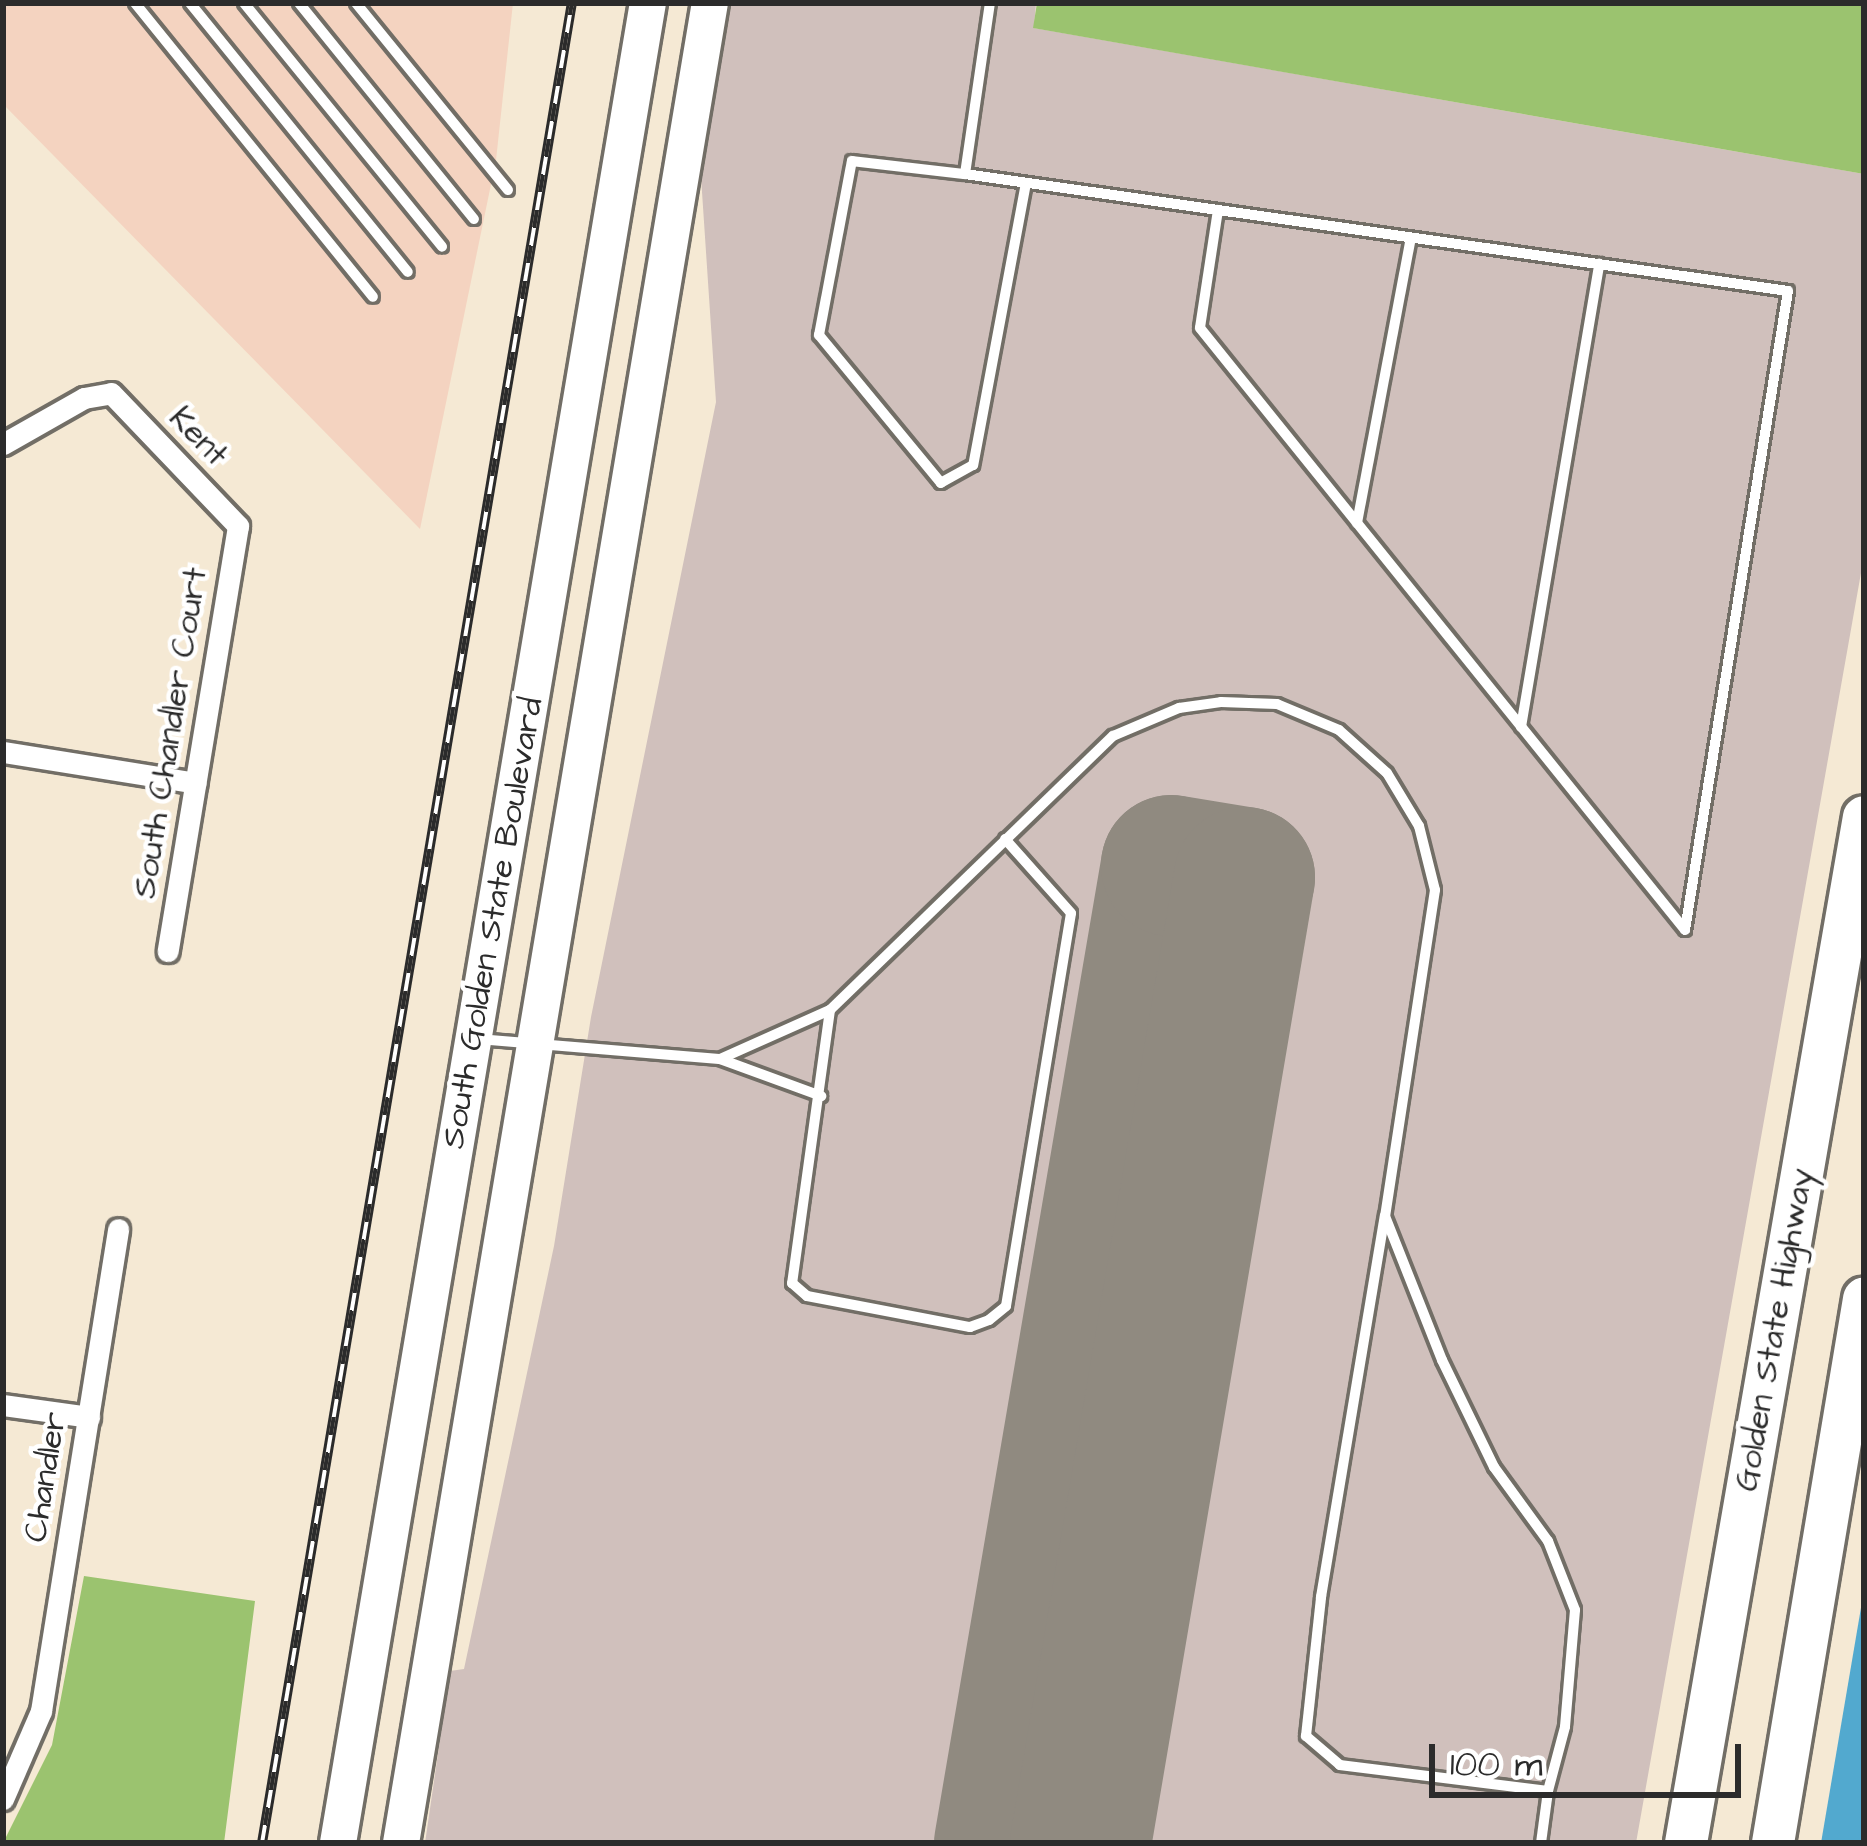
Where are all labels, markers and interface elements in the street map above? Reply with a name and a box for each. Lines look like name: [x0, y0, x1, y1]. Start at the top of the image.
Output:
street label: Kent: [160, 399, 236, 475]
street label: South Chandler Court: [125, 565, 217, 901]
street label: South Golden State Boulevard: [434, 694, 552, 1152]
street label: Golden State Highway: [1727, 1166, 1823, 1494]
street label: Chandler: [16, 1409, 76, 1545]
scale bar: [1435, 1720, 1747, 1794]
text: 100 m: [1450, 1739, 1542, 1790]

